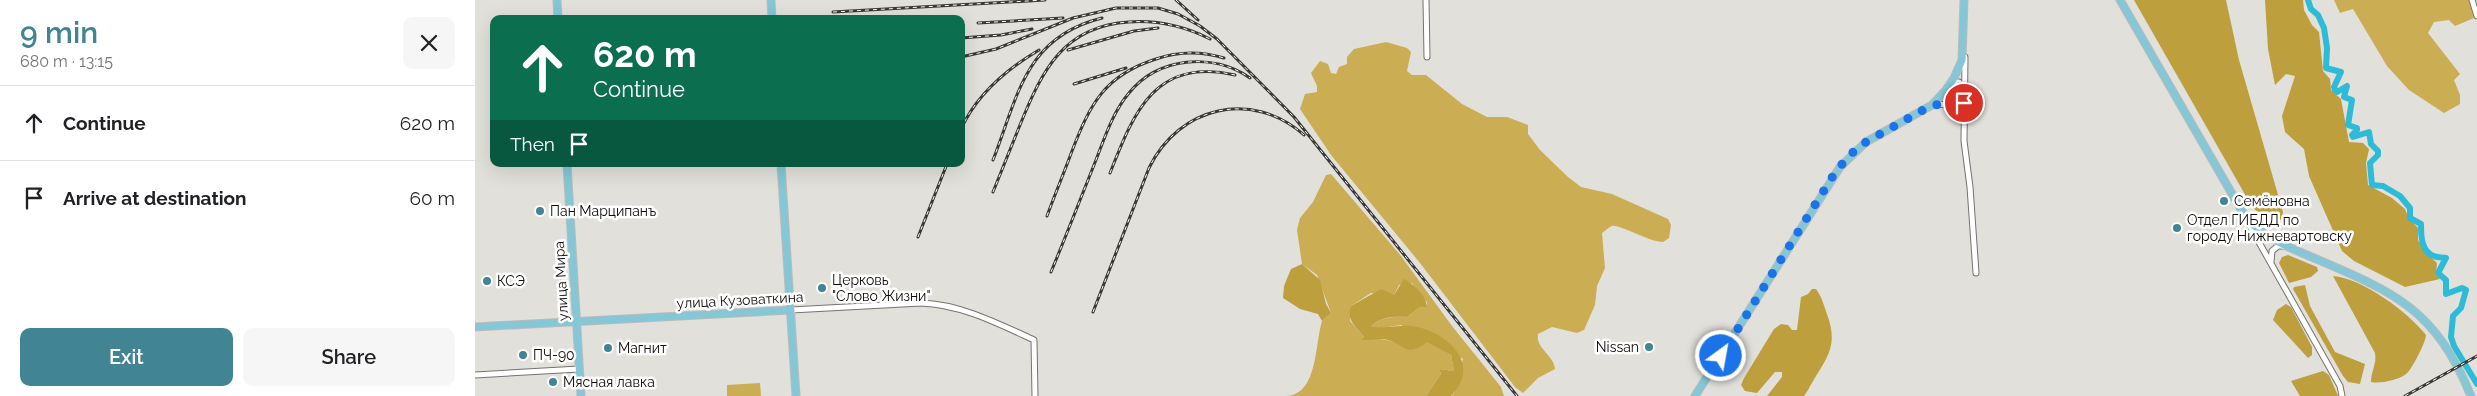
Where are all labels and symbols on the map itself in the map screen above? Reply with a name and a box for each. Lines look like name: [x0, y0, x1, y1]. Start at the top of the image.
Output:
pin: [1943, 82, 1985, 124]
place label: Семёновна: [2234, 193, 2310, 209]
marker: Семёновна: [2218, 195, 2230, 207]
place label: Пан Марципанъ: [550, 203, 656, 219]
marker: Пан Марципанъ: [534, 205, 546, 217]
place label: Отдел ГИБДД по городу Нижневартовску: [2187, 212, 2352, 244]
marker: Отдел ГИБДД по городу Нижневартовску: [2171, 222, 2183, 234]
street label: улица Мира: [551, 241, 571, 321]
place label: Церковь "Слово Жизни": [832, 272, 931, 304]
place label: КСЭ: [497, 273, 525, 289]
marker: КСЭ: [481, 275, 493, 287]
marker: Церковь "Слово Жизни": [816, 282, 828, 294]
street label: улица Кузоваткина: [676, 289, 804, 311]
position arrow: [1694, 329, 1746, 381]
place label: Nissan: [1596, 339, 1639, 355]
place label: Магнит: [618, 340, 667, 356]
marker: Nissan: [1643, 341, 1655, 353]
marker: Магнит: [602, 342, 614, 354]
place label: ПЧ-90: [533, 347, 575, 363]
marker: ПЧ-90: [517, 349, 529, 361]
place label: Мясная лавка: [563, 374, 655, 390]
marker: Мясная лавка: [547, 376, 559, 388]

